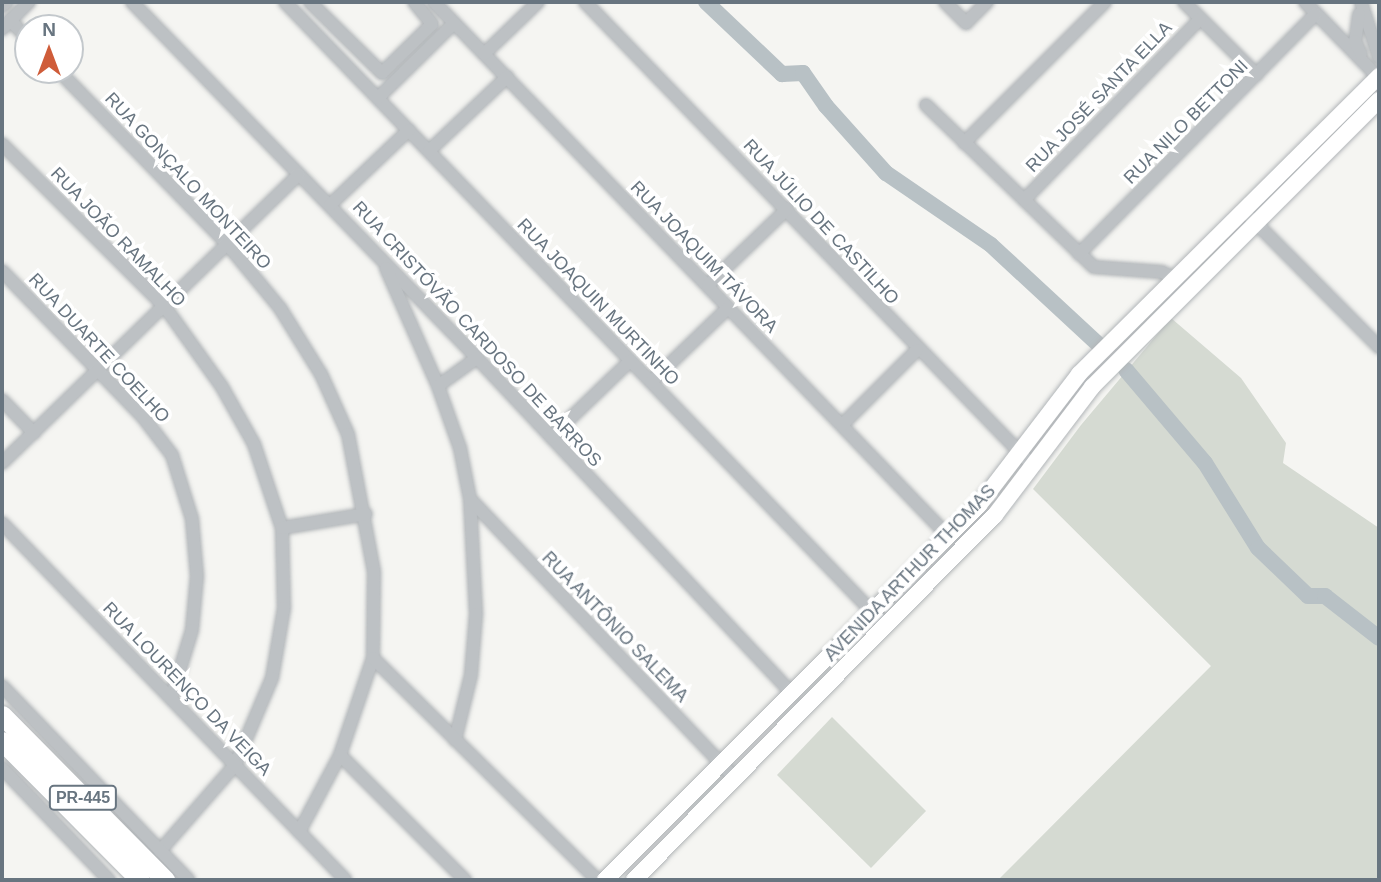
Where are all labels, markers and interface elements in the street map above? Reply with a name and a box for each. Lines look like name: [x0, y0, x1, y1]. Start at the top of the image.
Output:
north arrow: [14, 14, 84, 84]
street label: RUA JOSÉ SANTA ELLA: [1021, 17, 1177, 177]
text: N: [42, 19, 56, 40]
street label: RUA NILO BETTONI: [1119, 55, 1253, 189]
street label: RUA GONÇALO MONTEIRO: [100, 88, 276, 274]
street label: RUA JÚLIO DE CASTILHO: [738, 135, 904, 309]
street label: RUA JOÃO RAMALHO: [46, 163, 190, 311]
street label: RUA JOAQUIM TÁVORA: [625, 176, 783, 338]
street label: RUA CRISTÓVÃO CARDOSO DE BARROS: [348, 196, 606, 472]
street label: RUA JOAQUIN MURTINHO: [512, 214, 684, 390]
street label: RUA DUARTE COELHO: [24, 268, 174, 428]
street label: AVENIDA ARTHUR THOMAS: [819, 479, 1001, 667]
street label: RUA ANTÔNIO SALEMA: [537, 546, 693, 708]
street label: RUA LOURENÇO DA VEIGA: [98, 597, 276, 781]
road number: PR-445: [48, 786, 118, 810]

